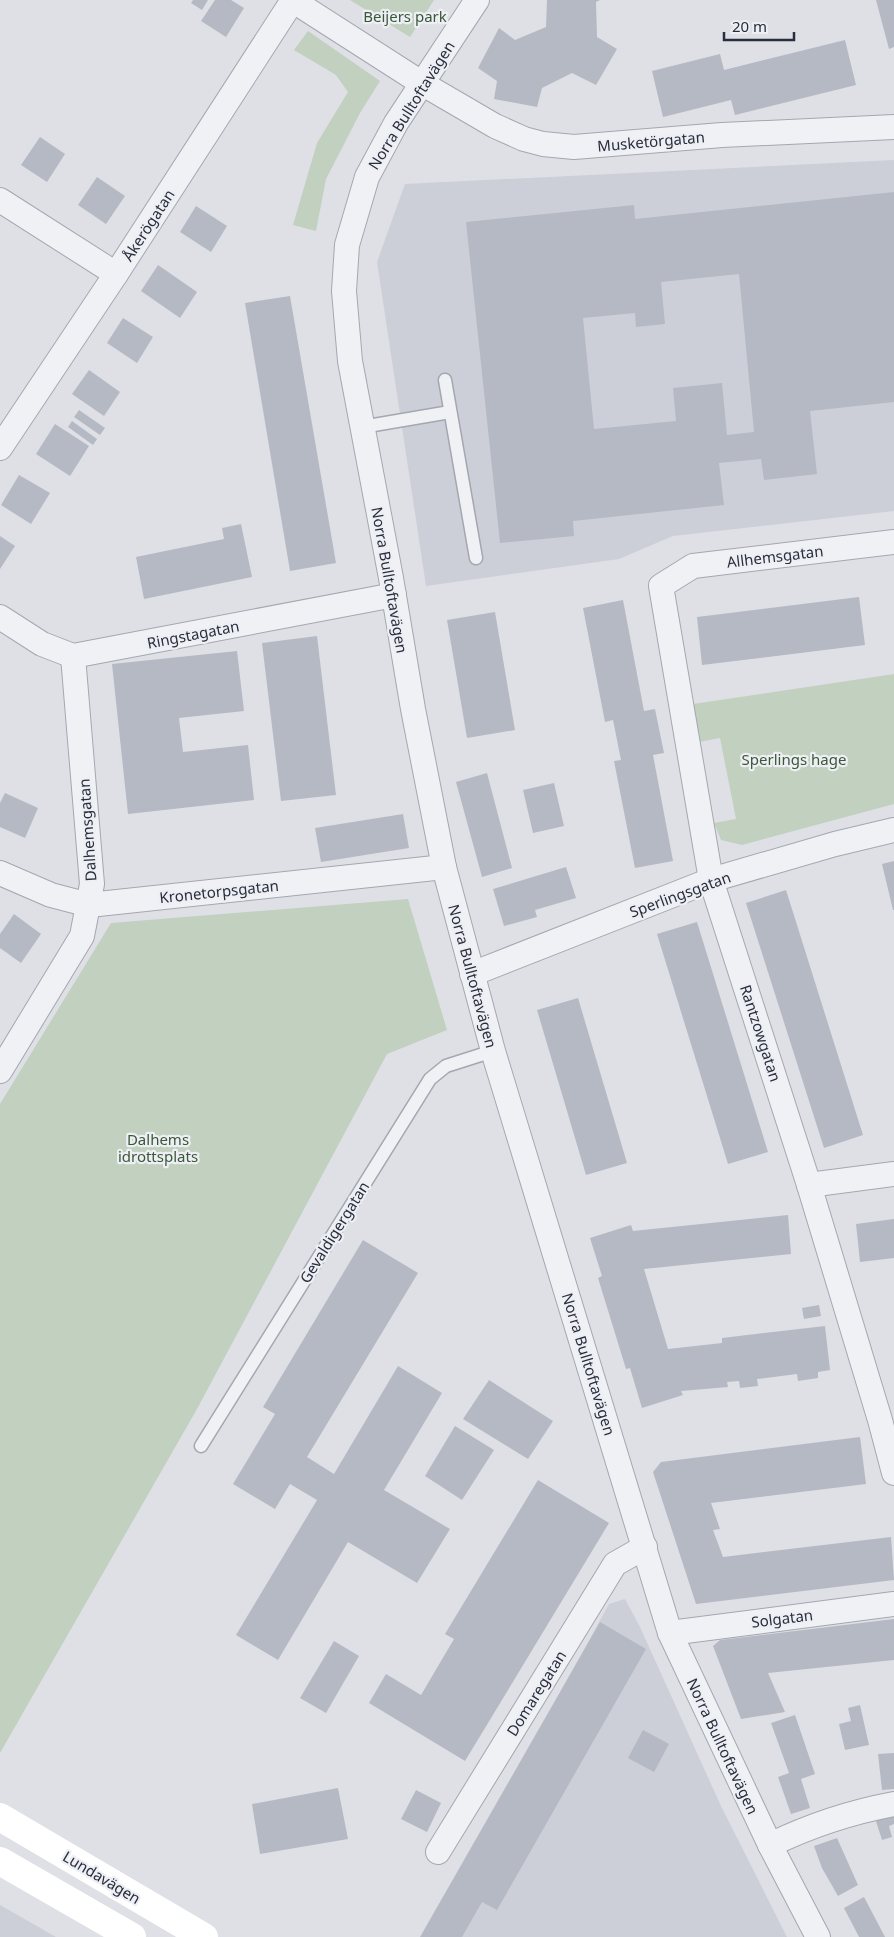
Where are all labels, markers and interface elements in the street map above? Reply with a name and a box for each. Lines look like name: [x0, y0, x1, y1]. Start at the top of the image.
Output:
park label: Beijers park: [363, 6, 447, 26]
scale bar: [724, 10, 794, 42]
text: 20 m: [732, 16, 767, 36]
street label: Norra Bulltoftavägen: [363, 37, 459, 173]
street label: Musketörgatan: [596, 126, 706, 156]
street label: Åkerögatan: [117, 185, 179, 265]
street label: Norra Bulltoftavägen: [367, 505, 413, 655]
street label: Allhemsgatan: [726, 540, 824, 572]
street label: Ringstagatan: [145, 615, 241, 653]
park label: Sperlings hage: [742, 749, 846, 769]
street label: Dalhemsgatan: [73, 778, 101, 882]
street label: Sperlingsgatan: [627, 866, 733, 922]
street label: Kronetorpsgatan: [158, 875, 280, 907]
street label: Norra Bulltoftavägen: [444, 902, 502, 1050]
street label: Rantzowgatan: [736, 982, 786, 1084]
park label: Dalhems idrottsplats: [118, 1129, 198, 1166]
street label: Gevaldigergatan: [295, 1177, 373, 1287]
street label: Norra Bulltoftavägen: [558, 1290, 620, 1438]
street label: Solgatan: [750, 1604, 814, 1632]
street label: Domaregatan: [502, 1646, 570, 1740]
street label: Norra Bulltoftavägen: [683, 1675, 763, 1817]
street label: Lundavägen: [60, 1846, 144, 1908]

